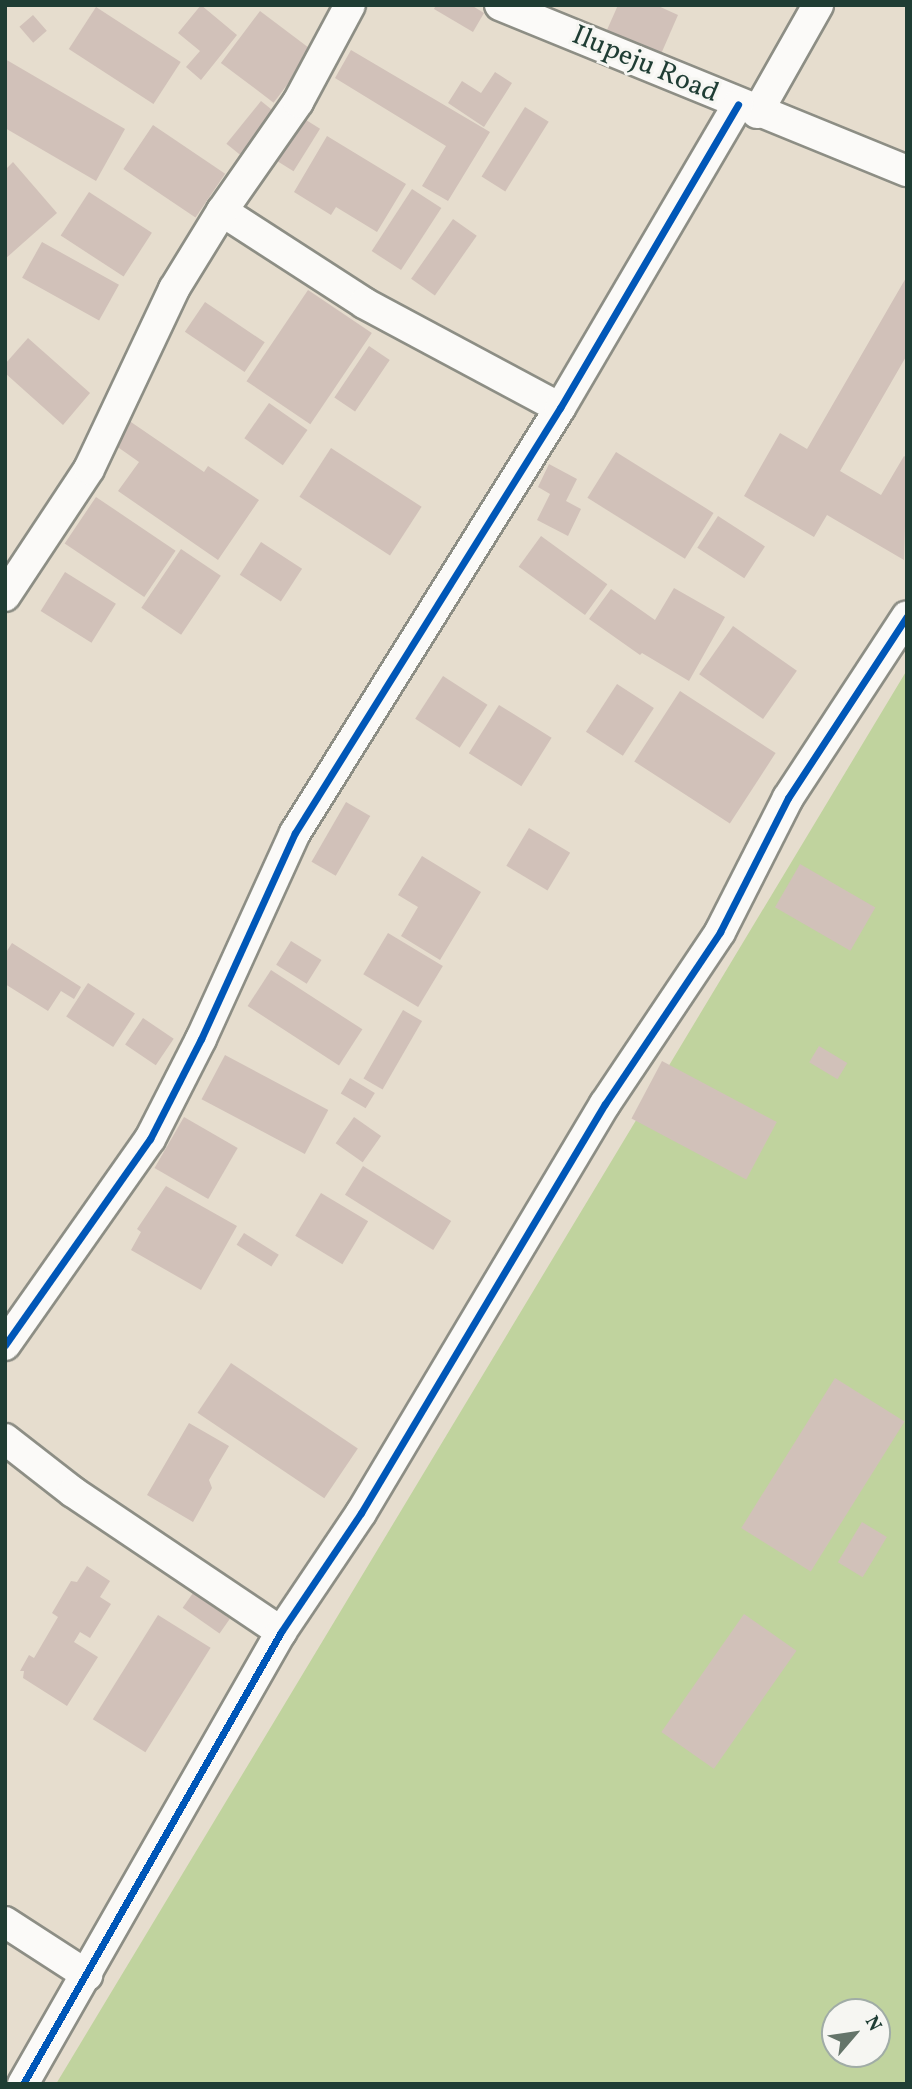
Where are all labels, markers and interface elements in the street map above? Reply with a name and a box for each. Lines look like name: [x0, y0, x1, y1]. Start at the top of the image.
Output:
street label: Ilupeju Road: [567, 19, 723, 111]
north arrow: [821, 1998, 891, 2068]
text: N: [858, 2011, 887, 2036]

